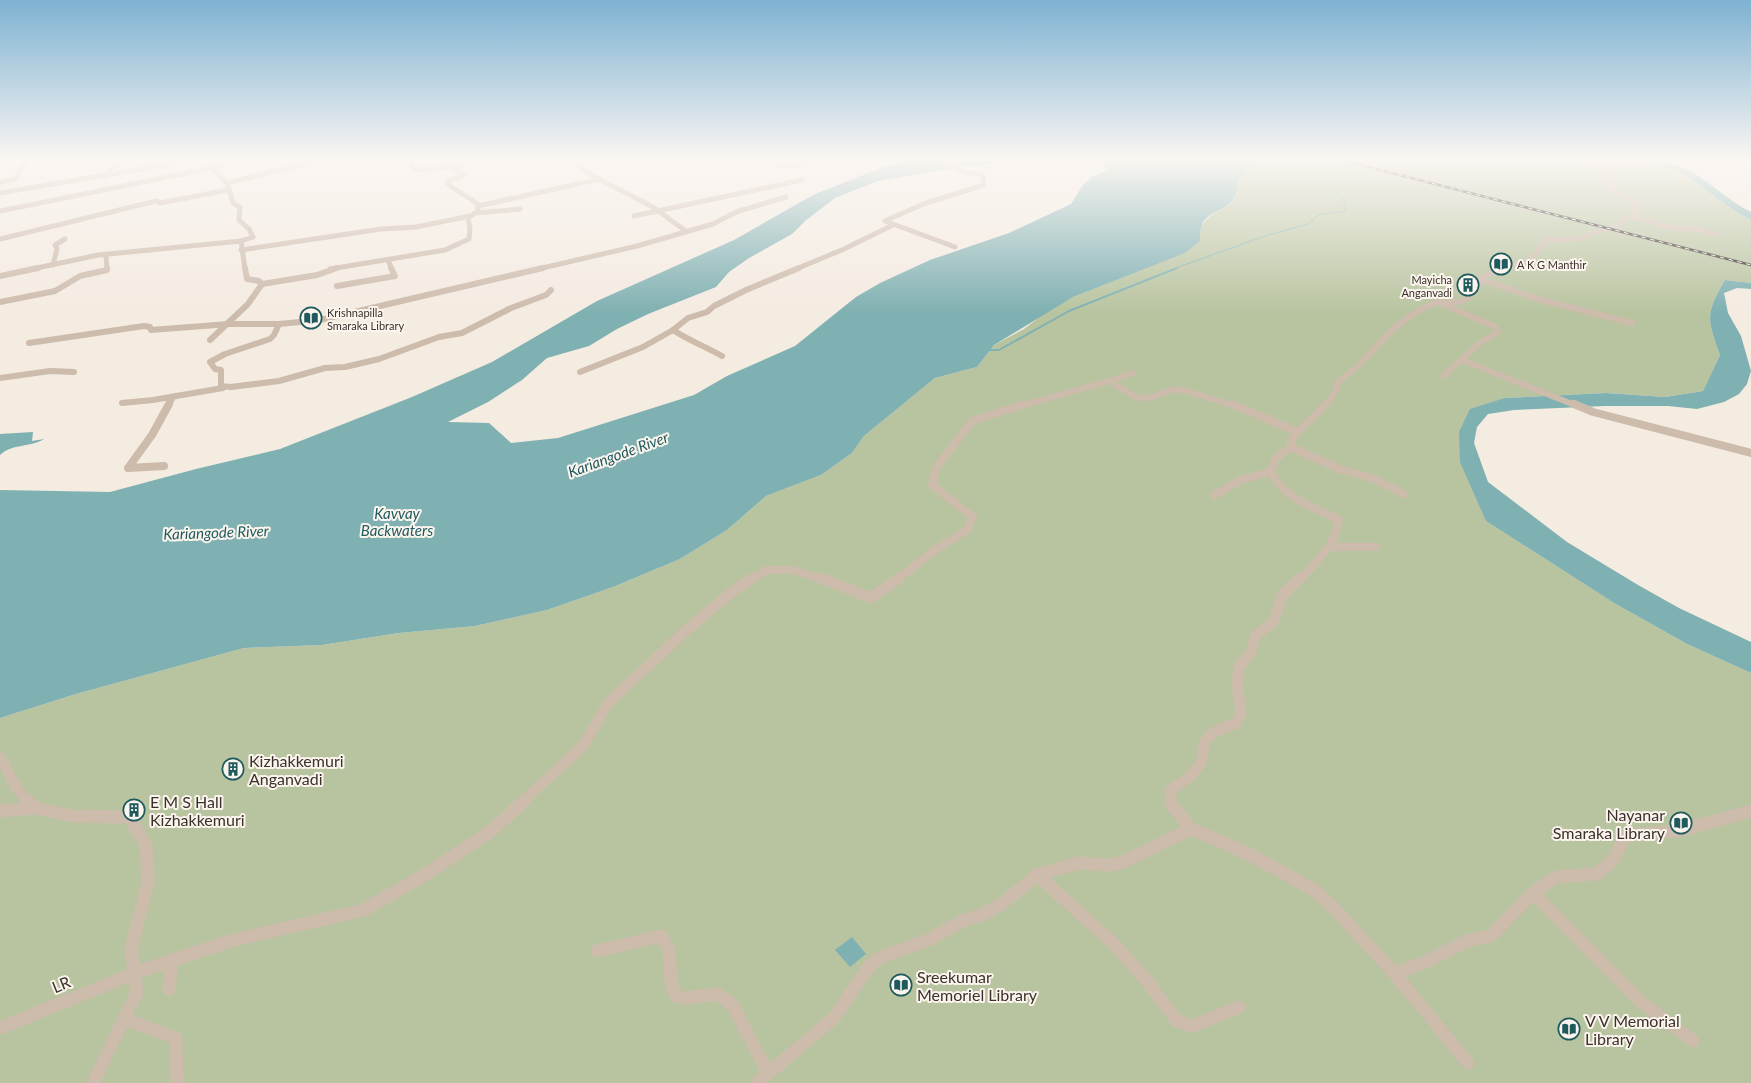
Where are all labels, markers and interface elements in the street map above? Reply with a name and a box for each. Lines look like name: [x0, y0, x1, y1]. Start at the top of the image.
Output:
library icon: A K G Manthir: [1489, 252, 1513, 276]
place label: A K G Manthir: [1517, 258, 1586, 271]
place label: Mayicha Anganvadi: [1401, 273, 1452, 299]
building icon: Mayicha Anganvadi: [1456, 273, 1480, 297]
library icon: Krishnapilla Smaraka Library: [299, 306, 323, 330]
place label: Krishnapilla Smaraka Library: [327, 306, 404, 332]
water label: Kariangode River: [565, 427, 672, 481]
water label: Kavvay Backwaters: [361, 504, 433, 539]
water label: Kariangode River: [163, 521, 270, 543]
place label: Kizhakkemuri Anganvadi: [249, 751, 344, 788]
building icon: Kizhakkemuri Anganvadi: [221, 757, 245, 781]
place label: E M S Hall Kizhakkemuri: [150, 792, 245, 829]
building icon: E M S Hall Kizhakkemuri: [122, 798, 146, 822]
place label: Nayanar Smaraka Library: [1553, 805, 1666, 842]
library icon: Nayanar Smaraka Library: [1669, 811, 1693, 835]
place label: Sreekumar Memoriel Library: [917, 967, 1038, 1004]
street label: LR: [49, 972, 73, 996]
library icon: Sreekumar Memoriel Library: [889, 973, 913, 997]
place label: V V Memorial Library: [1585, 1011, 1680, 1048]
library icon: V V Memorial Library: [1557, 1017, 1581, 1041]

